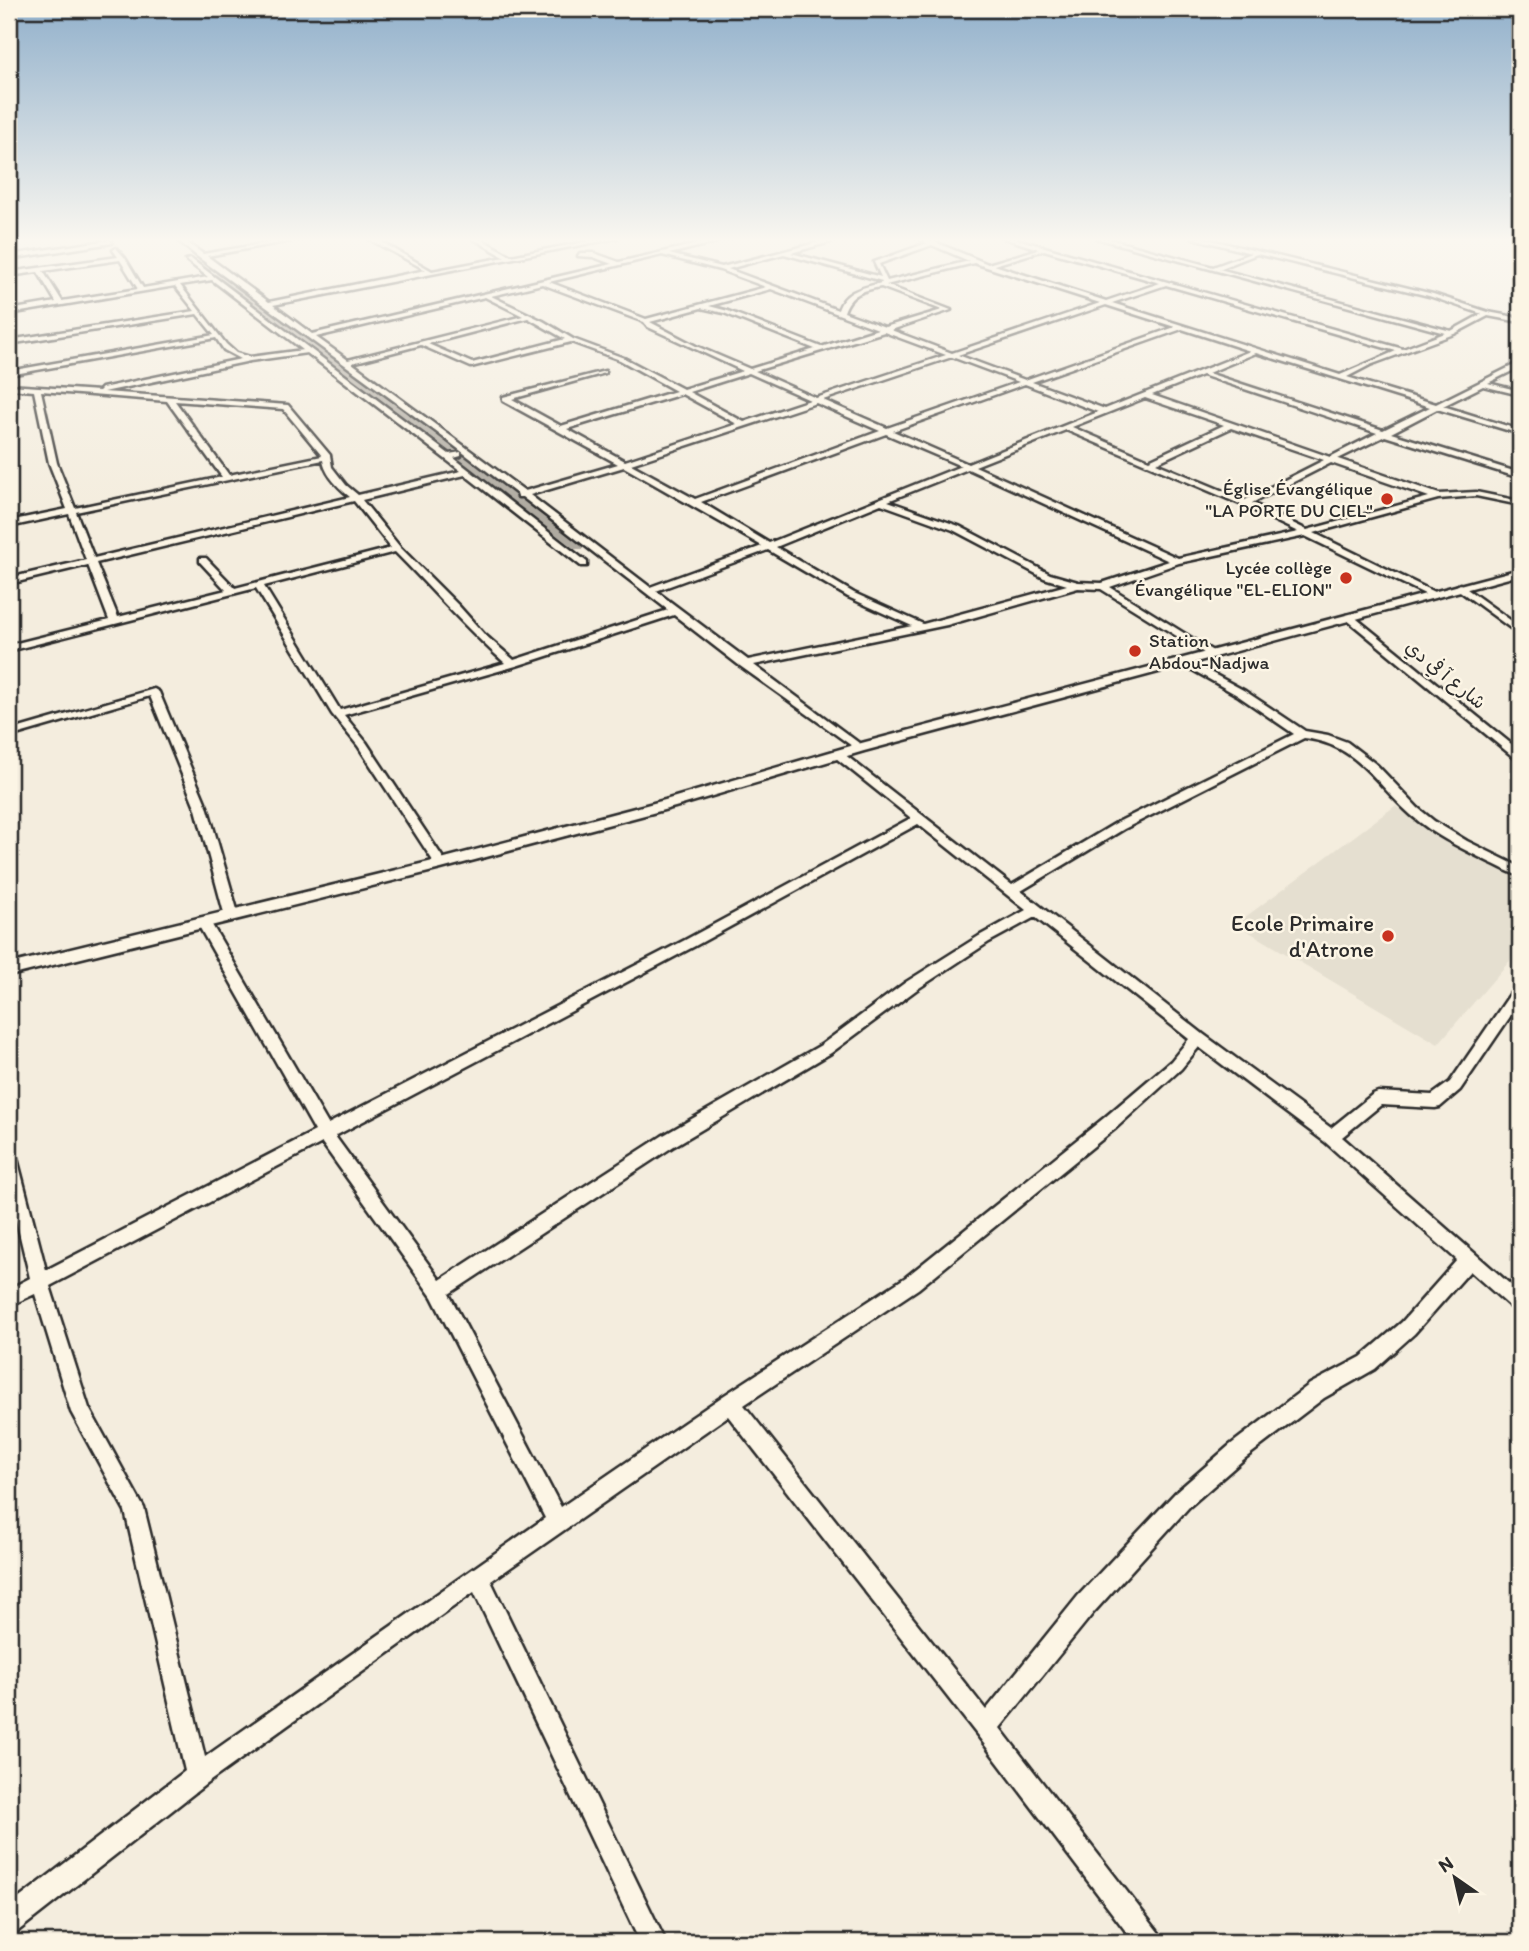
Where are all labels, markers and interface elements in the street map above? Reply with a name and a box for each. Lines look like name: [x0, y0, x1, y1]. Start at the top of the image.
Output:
place label: Église Évangélique "LA PORTE DU CIEL": [1205, 477, 1373, 522]
marker: Église Évangélique "LA PORTE DU CIEL": [1379, 491, 1395, 507]
place label: Lycée collège Évangélique "EL-ELION": [1135, 556, 1332, 601]
marker: Lycée collège Évangélique "EL-ELION": [1338, 570, 1354, 586]
place label: Station Abdou-Nadjwa: [1149, 629, 1270, 674]
street label: شارع آ في دي: [1399, 634, 1491, 716]
marker: Station Abdou-Nadjwa: [1127, 643, 1143, 659]
place label: Ecole Primaire d'Atrone: [1231, 909, 1374, 963]
marker: Ecole Primaire d'Atrone: [1380, 928, 1396, 944]
north arrow: [1420, 1842, 1490, 1912]
text: N: [1434, 1851, 1458, 1877]

